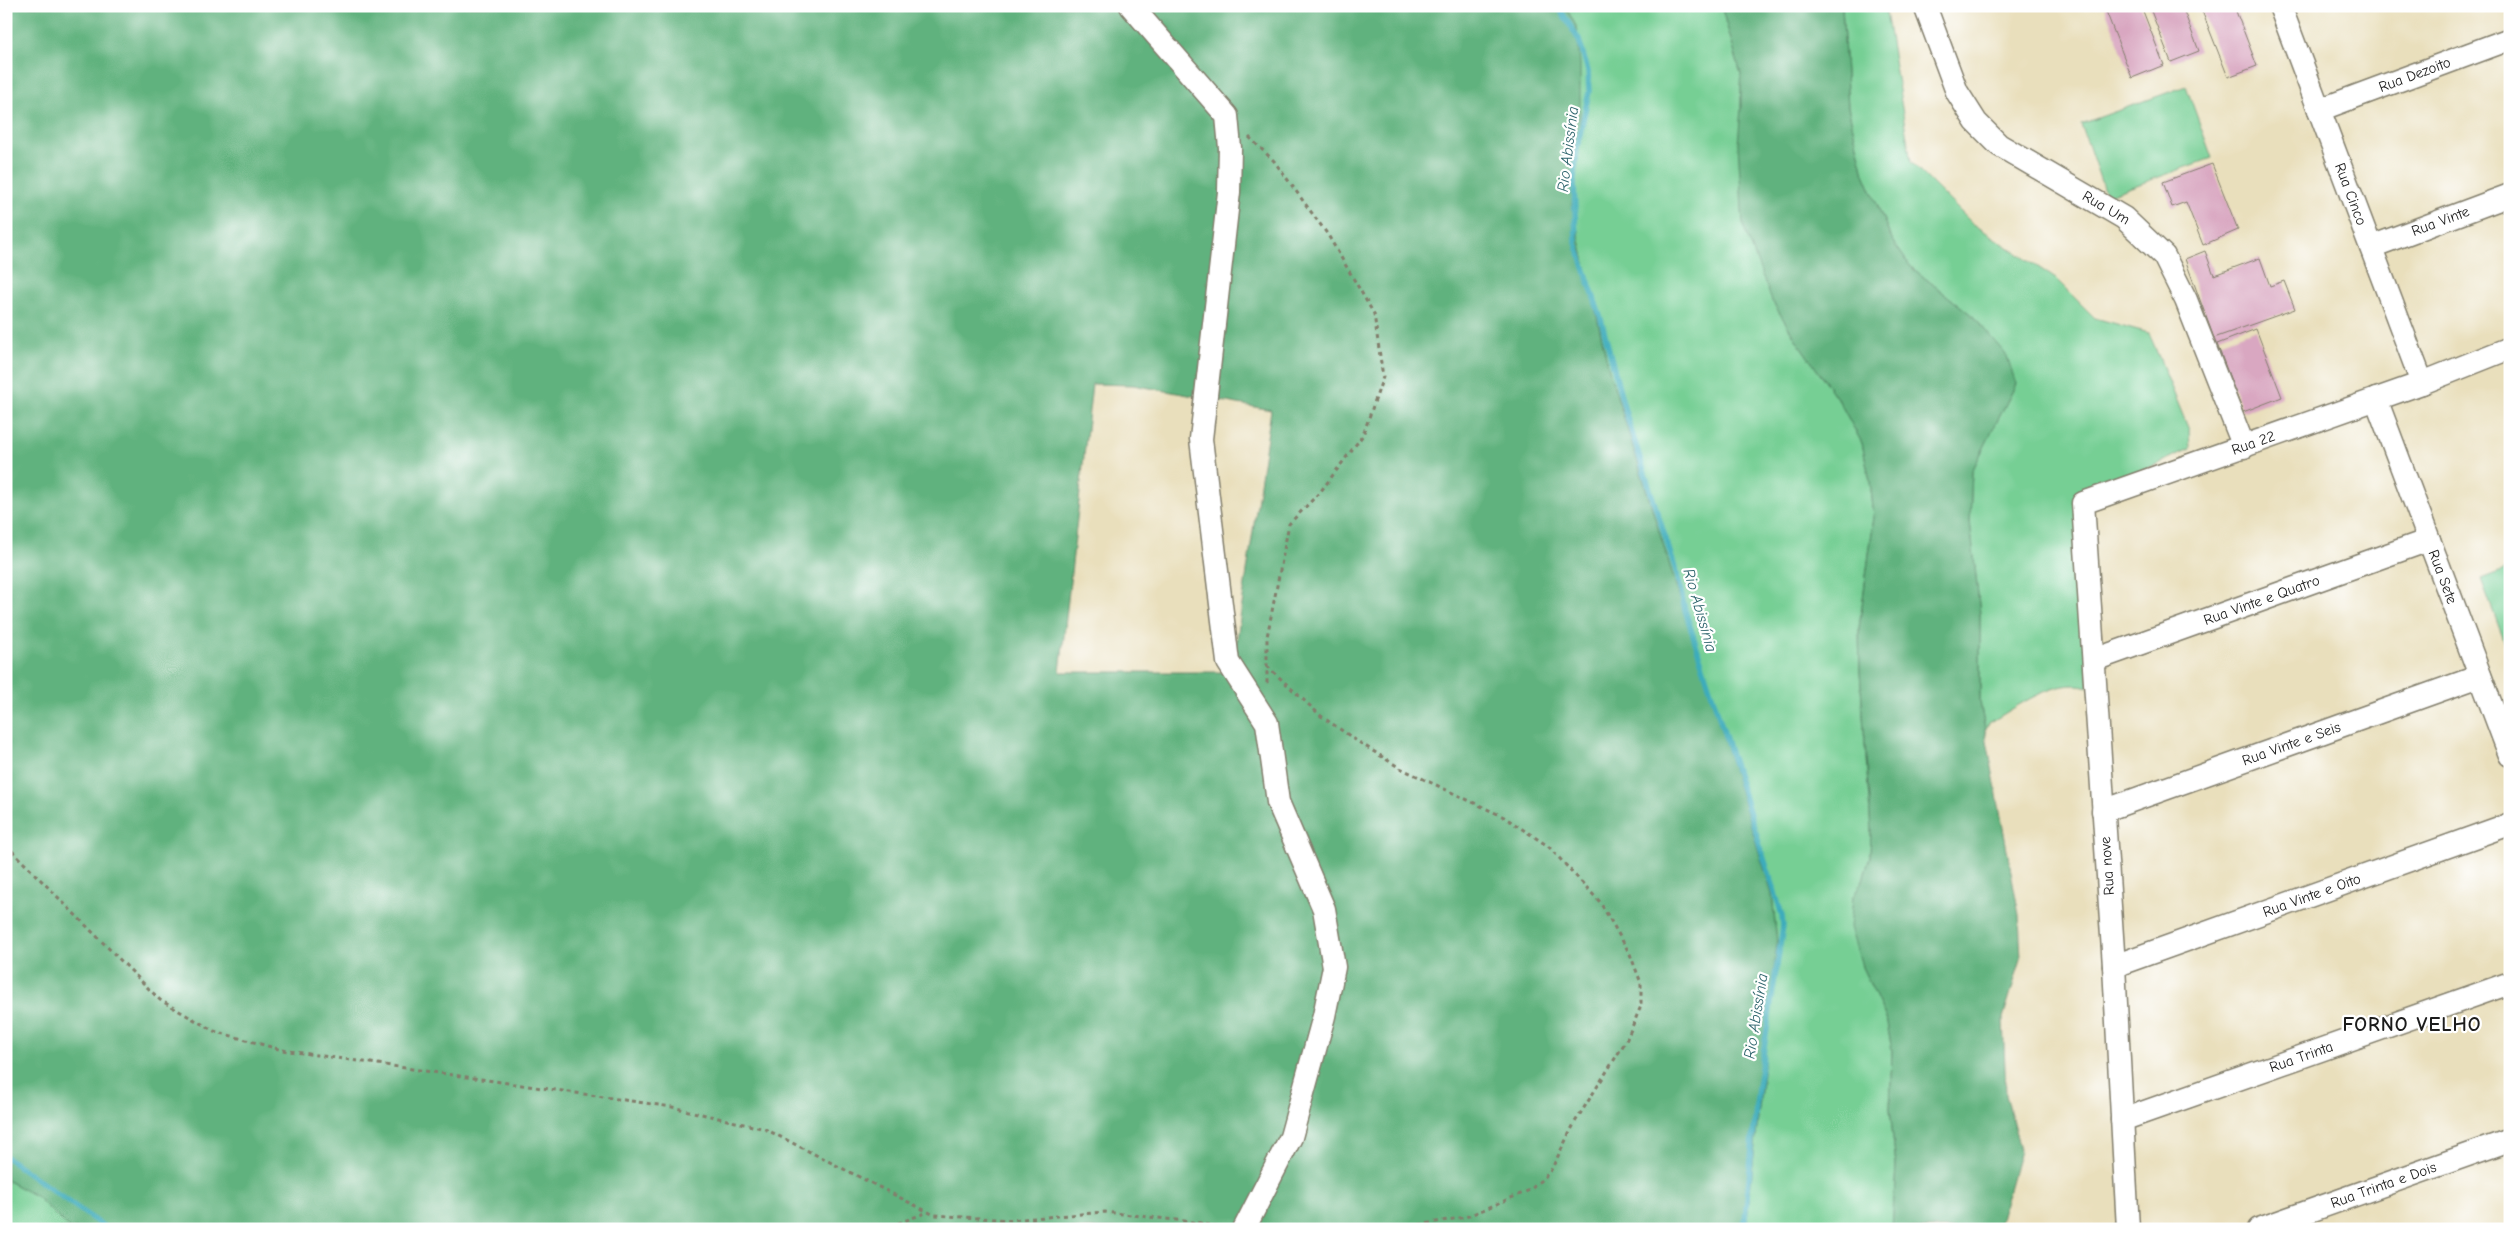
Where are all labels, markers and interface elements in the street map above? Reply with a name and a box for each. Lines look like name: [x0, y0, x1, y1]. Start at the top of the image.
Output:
street label: Rua Dezoito: [2376, 53, 2453, 96]
water label: Rio Abissínia: [1554, 105, 1582, 193]
street label: Rua Cinco: [2331, 160, 2371, 228]
street label: Rua Um: [2079, 187, 2133, 229]
street label: Rua Vinte: [2409, 202, 2472, 240]
street label: Rua 22: [2229, 427, 2278, 459]
street label: Rua Sete: [2425, 547, 2461, 607]
water label: Rio Abissínia: [1680, 566, 1721, 654]
street label: Rua Vinte e Quatro: [2201, 571, 2322, 629]
street label: Rua Vinte e Seis: [2240, 718, 2343, 769]
street label: Rua nove: [2096, 836, 2118, 896]
street label: Rua Vinte e Oito: [2260, 869, 2363, 921]
water label: Rio Abissínia: [1740, 972, 1772, 1060]
district label: FORNO VELHO: [2342, 1013, 2482, 1036]
street label: Rua Trinta: [2267, 1037, 2336, 1076]
street label: Rua Trinta e Dois: [2328, 1158, 2439, 1212]

